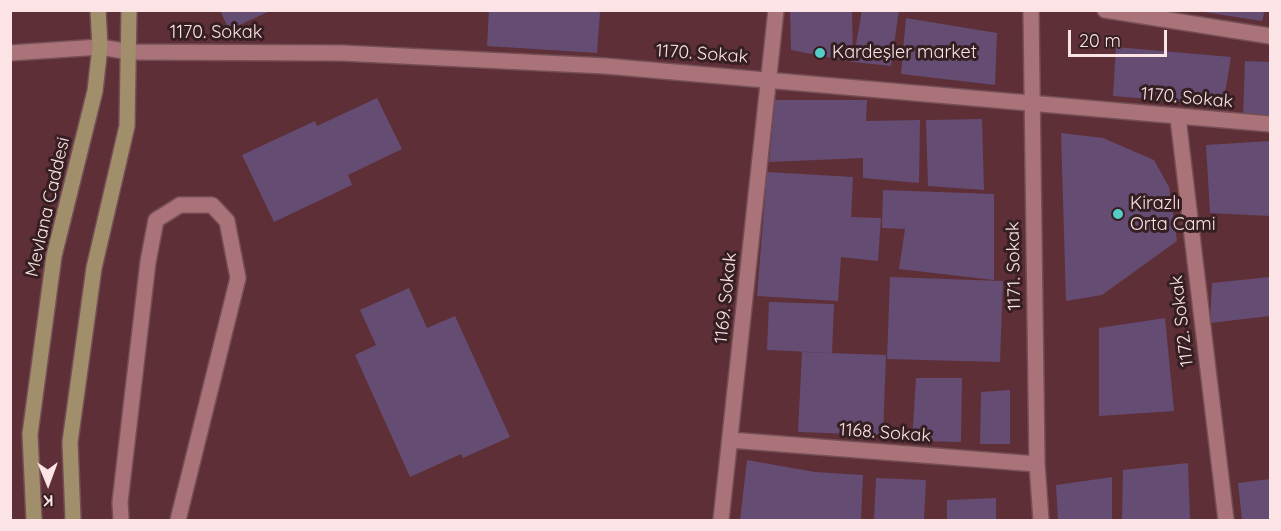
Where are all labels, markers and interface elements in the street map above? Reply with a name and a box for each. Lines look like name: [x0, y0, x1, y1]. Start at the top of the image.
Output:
scale bar: [1071, 18, 1170, 56]
street label: 1170. Sokak: [170, 22, 262, 44]
text: 20 m: [1079, 29, 1121, 52]
street label: 1170. Sokak: [655, 40, 749, 68]
place label: Kardeşler market: [832, 42, 977, 64]
marker: Kardeşler market: [813, 46, 827, 60]
street label: 1170. Sokak: [1140, 83, 1234, 113]
street label: Mevlana Caddesi: [21, 135, 75, 279]
place label: Kirazlı Orta Cami: [1130, 193, 1216, 236]
marker: Kirazlı Orta Cami: [1111, 207, 1125, 221]
street label: 1171. Sokak: [1002, 221, 1026, 311]
street label: 1169. Sokak: [710, 251, 742, 345]
street label: 1172. Sokak: [1166, 274, 1198, 368]
street label: 1168. Sokak: [838, 419, 932, 447]
north arrow: [18, 453, 78, 513]
text: K: [43, 491, 54, 511]

